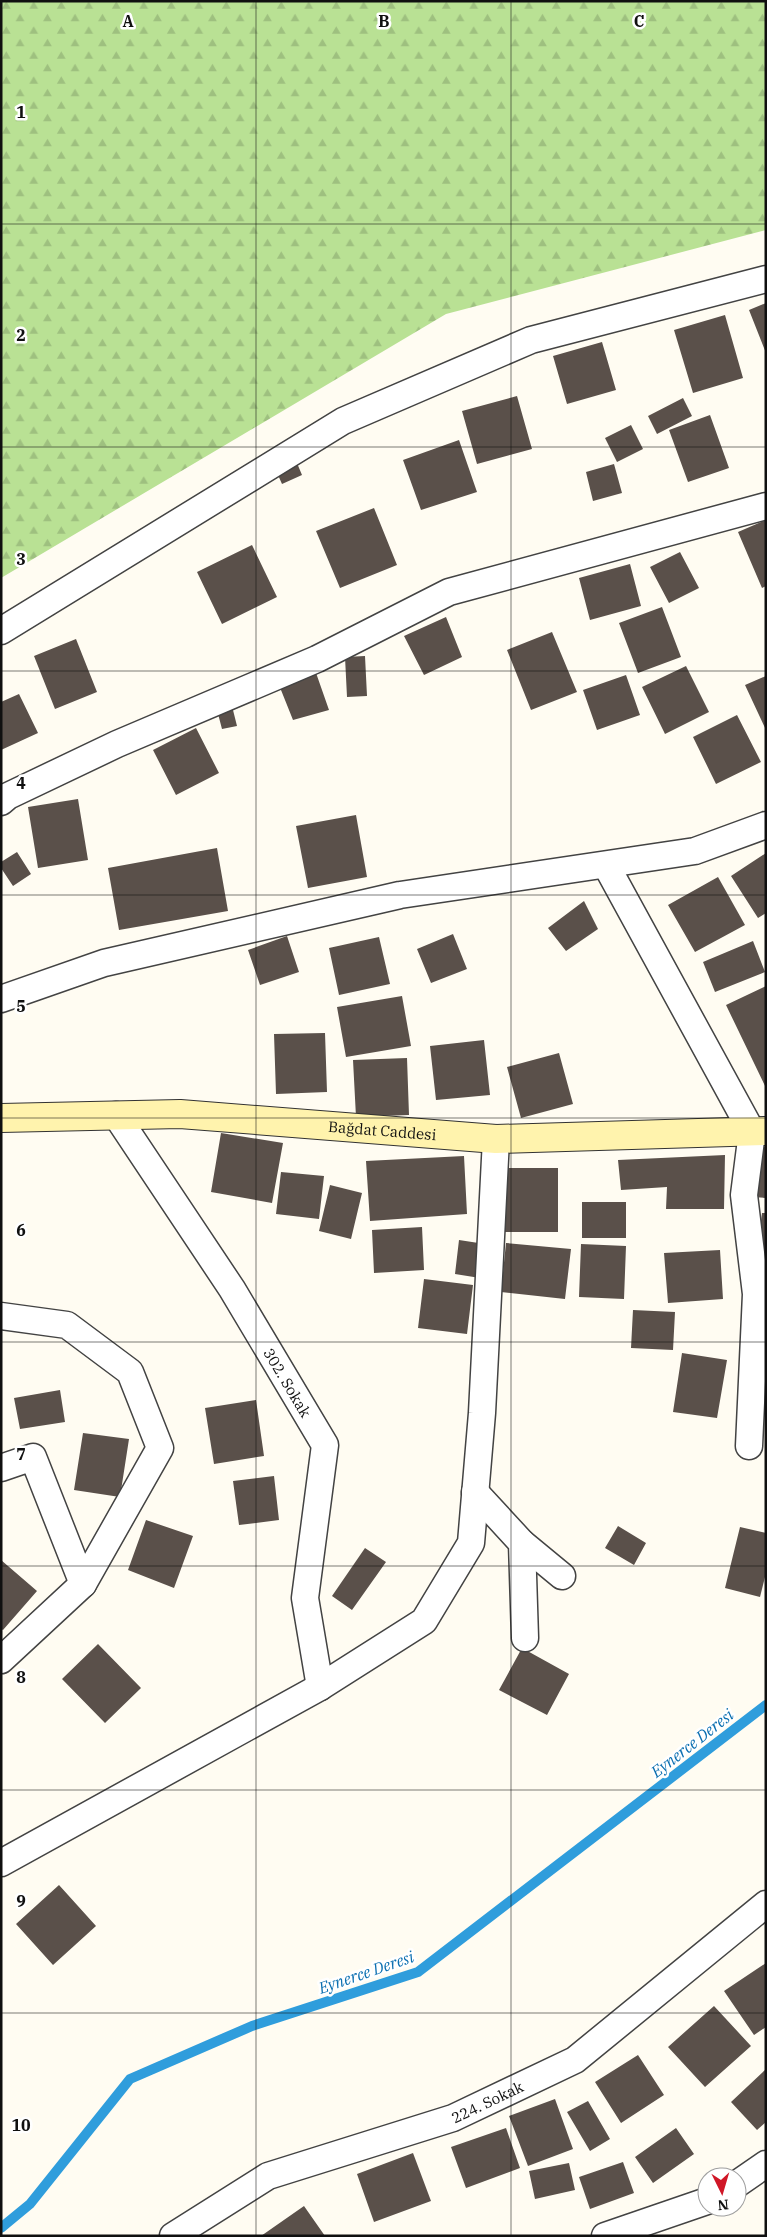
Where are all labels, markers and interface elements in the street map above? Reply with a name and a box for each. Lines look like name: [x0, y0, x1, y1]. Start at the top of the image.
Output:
text: A: [122, 11, 134, 31]
text: B: [378, 11, 390, 31]
text: C: [634, 11, 644, 31]
text: 1: [16, 102, 26, 122]
text: 2: [16, 325, 26, 345]
text: 3: [16, 549, 26, 569]
text: 4: [16, 773, 26, 793]
text: 5: [16, 996, 26, 1016]
street label: Bağdat Caddesi: [328, 1116, 437, 1144]
text: 6: [16, 1220, 26, 1240]
street label: 302. Sokak: [260, 1344, 316, 1421]
text: 7: [16, 1444, 26, 1464]
text: 8: [16, 1667, 26, 1687]
water label: Eynerce Deresi: [646, 1704, 738, 1782]
text: 9: [16, 1891, 26, 1911]
water label: Eynerce Deresi: [315, 1946, 416, 1998]
street label: 224. Sokak: [448, 2076, 526, 2127]
text: 10: [11, 2115, 31, 2135]
north arrow: [697, 2167, 747, 2217]
text: N: [717, 2196, 729, 2214]

